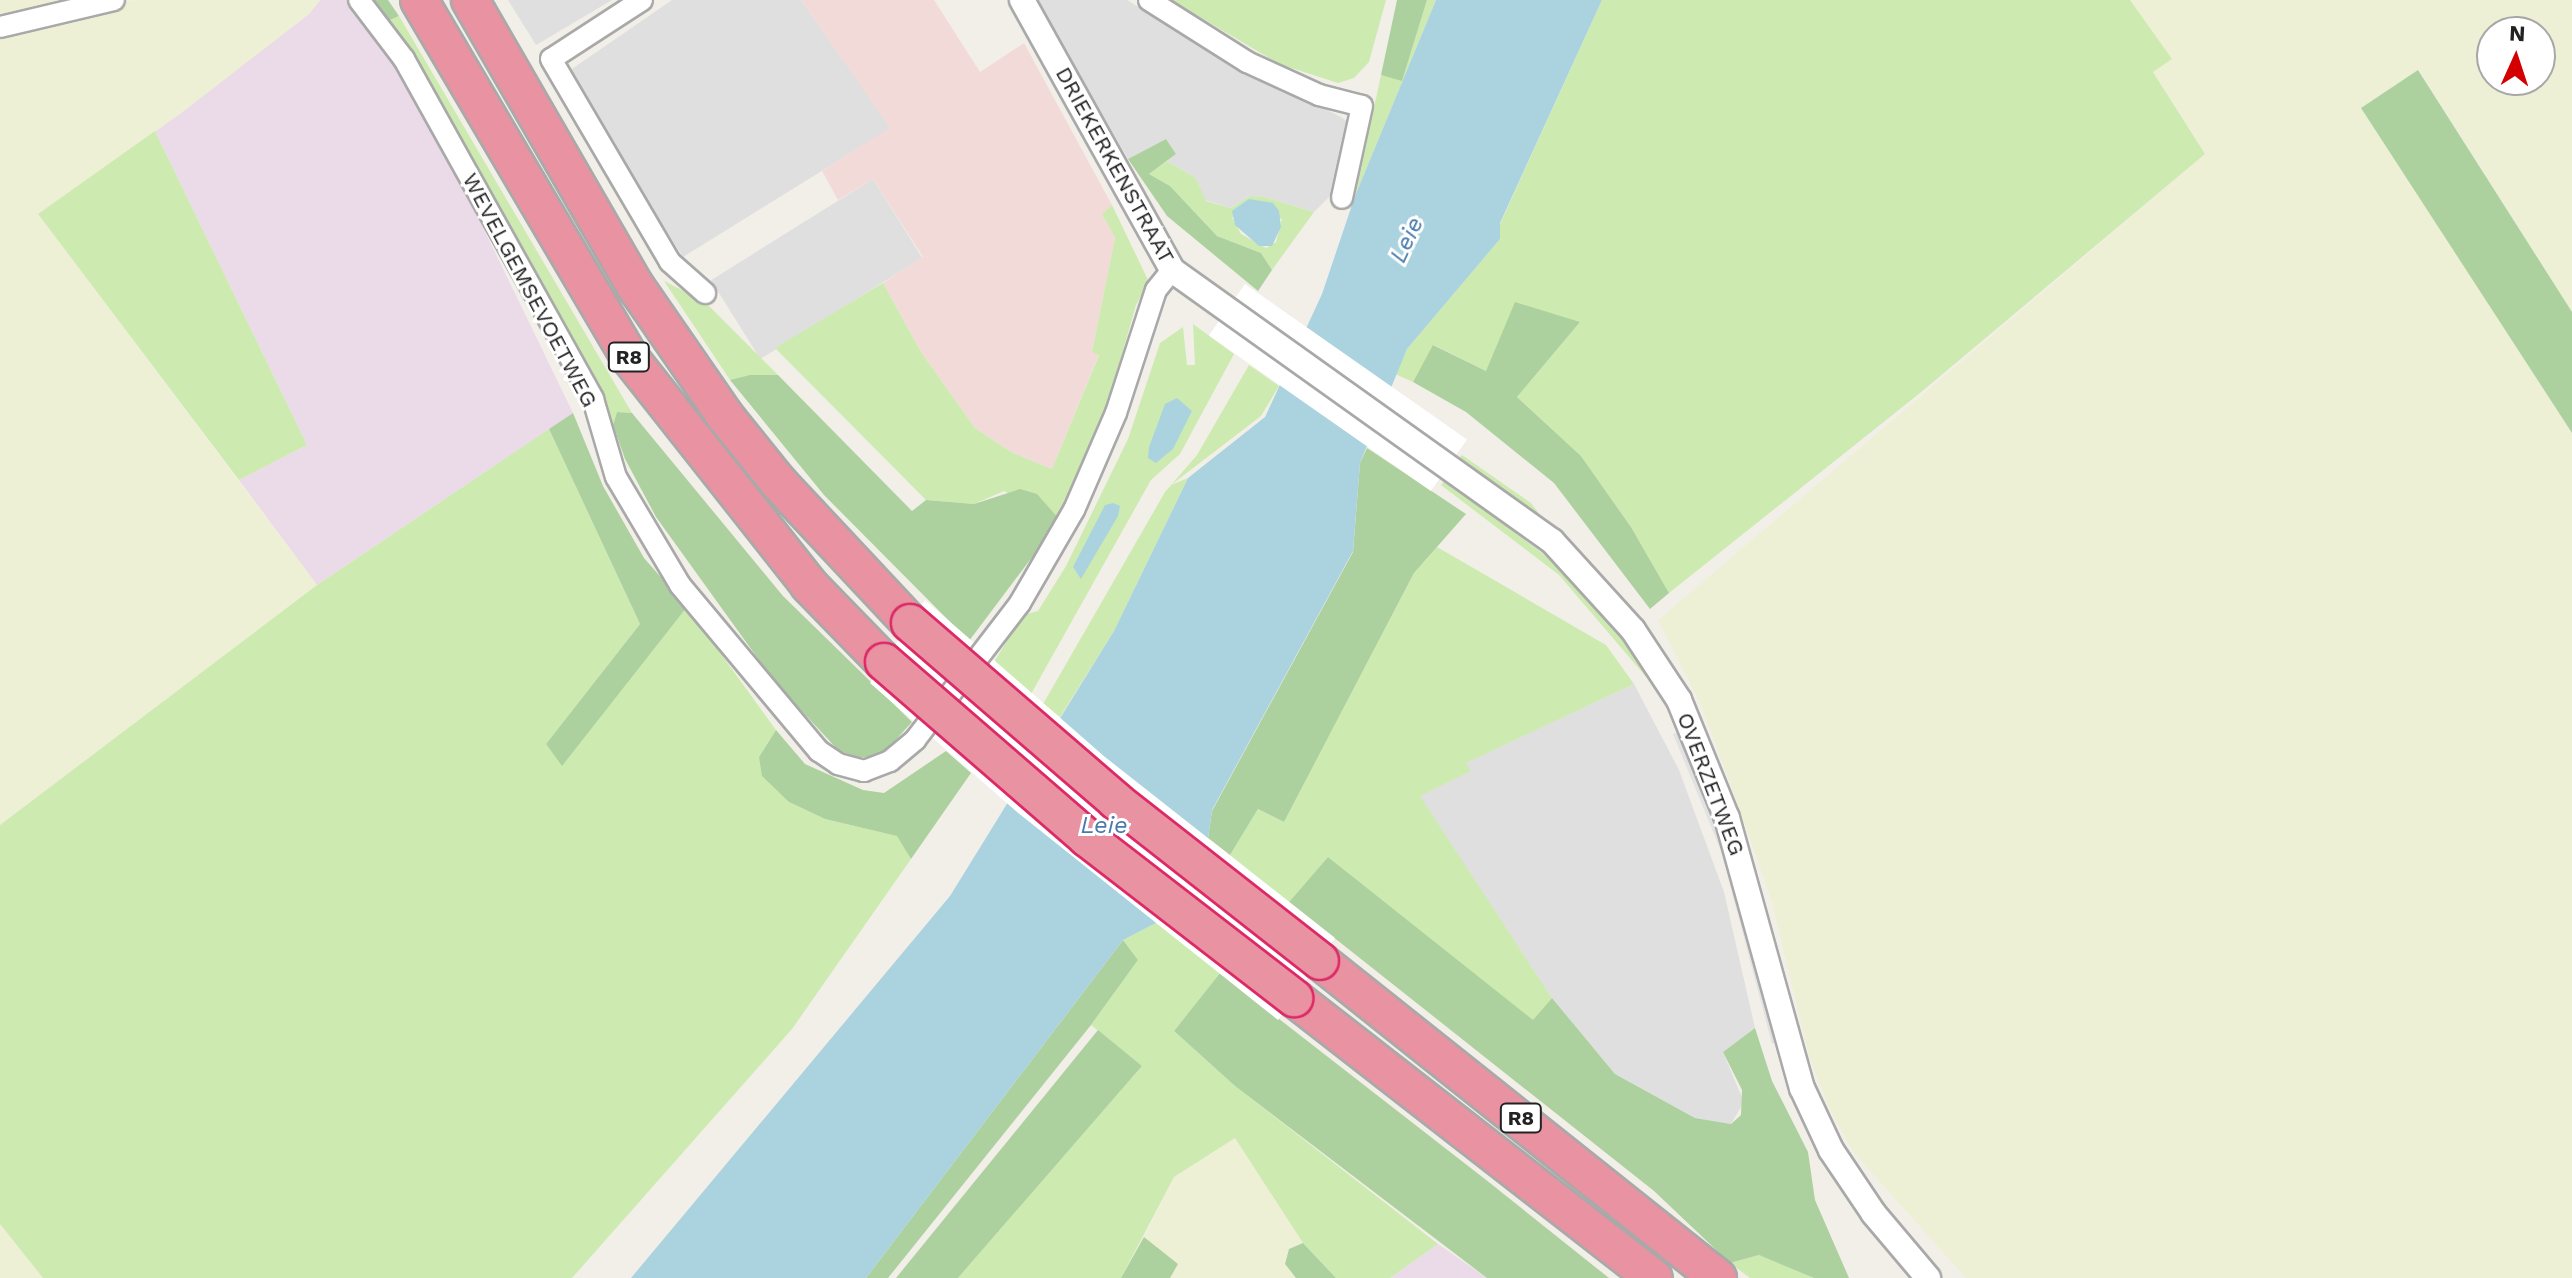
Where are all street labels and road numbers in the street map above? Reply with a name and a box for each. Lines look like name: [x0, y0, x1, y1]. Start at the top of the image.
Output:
street label: DRIEKERKENSTRAAT: [1050, 62, 1180, 268]
street label: WEVELGEMSEVOETWEG: [457, 168, 603, 412]
road number: R8: [607, 341, 651, 373]
street label: OVERZETWEG: [1672, 709, 1750, 859]
road number: R8: [1499, 1102, 1543, 1134]

